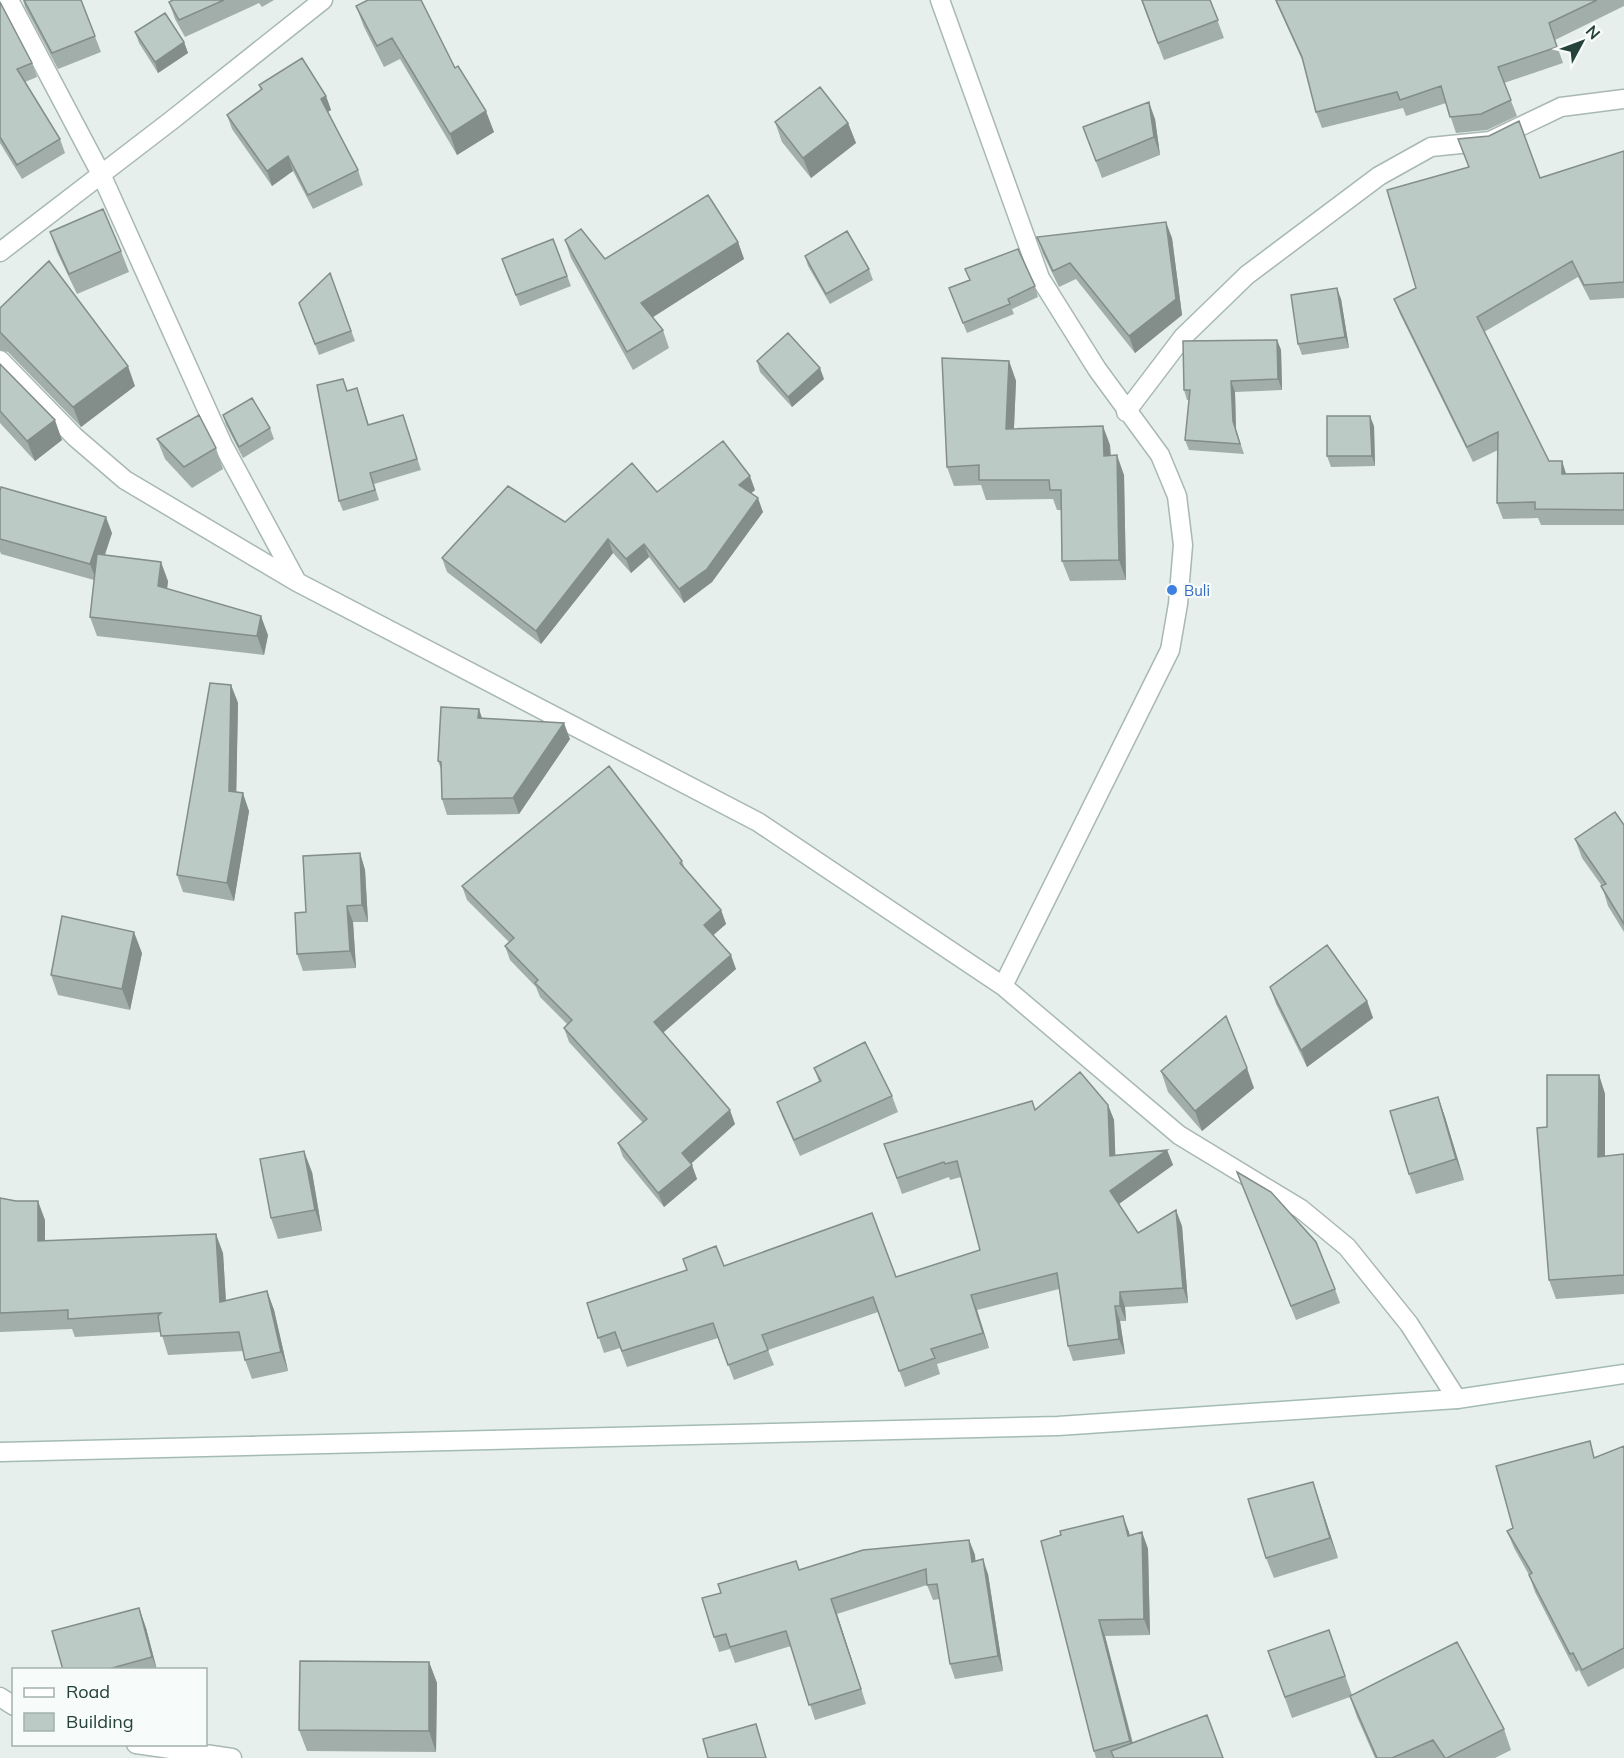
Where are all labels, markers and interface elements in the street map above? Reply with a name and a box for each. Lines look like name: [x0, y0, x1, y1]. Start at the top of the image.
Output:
north arrow: [1552, 12, 1612, 72]
text: N: [1582, 21, 1605, 43]
place label: Buli: [1184, 581, 1210, 600]
marker: Buli: [1165, 583, 1179, 597]
legend: [12, 1668, 207, 1746]
text: Road: [66, 1680, 110, 1703]
text: Building: [66, 1710, 134, 1733]

